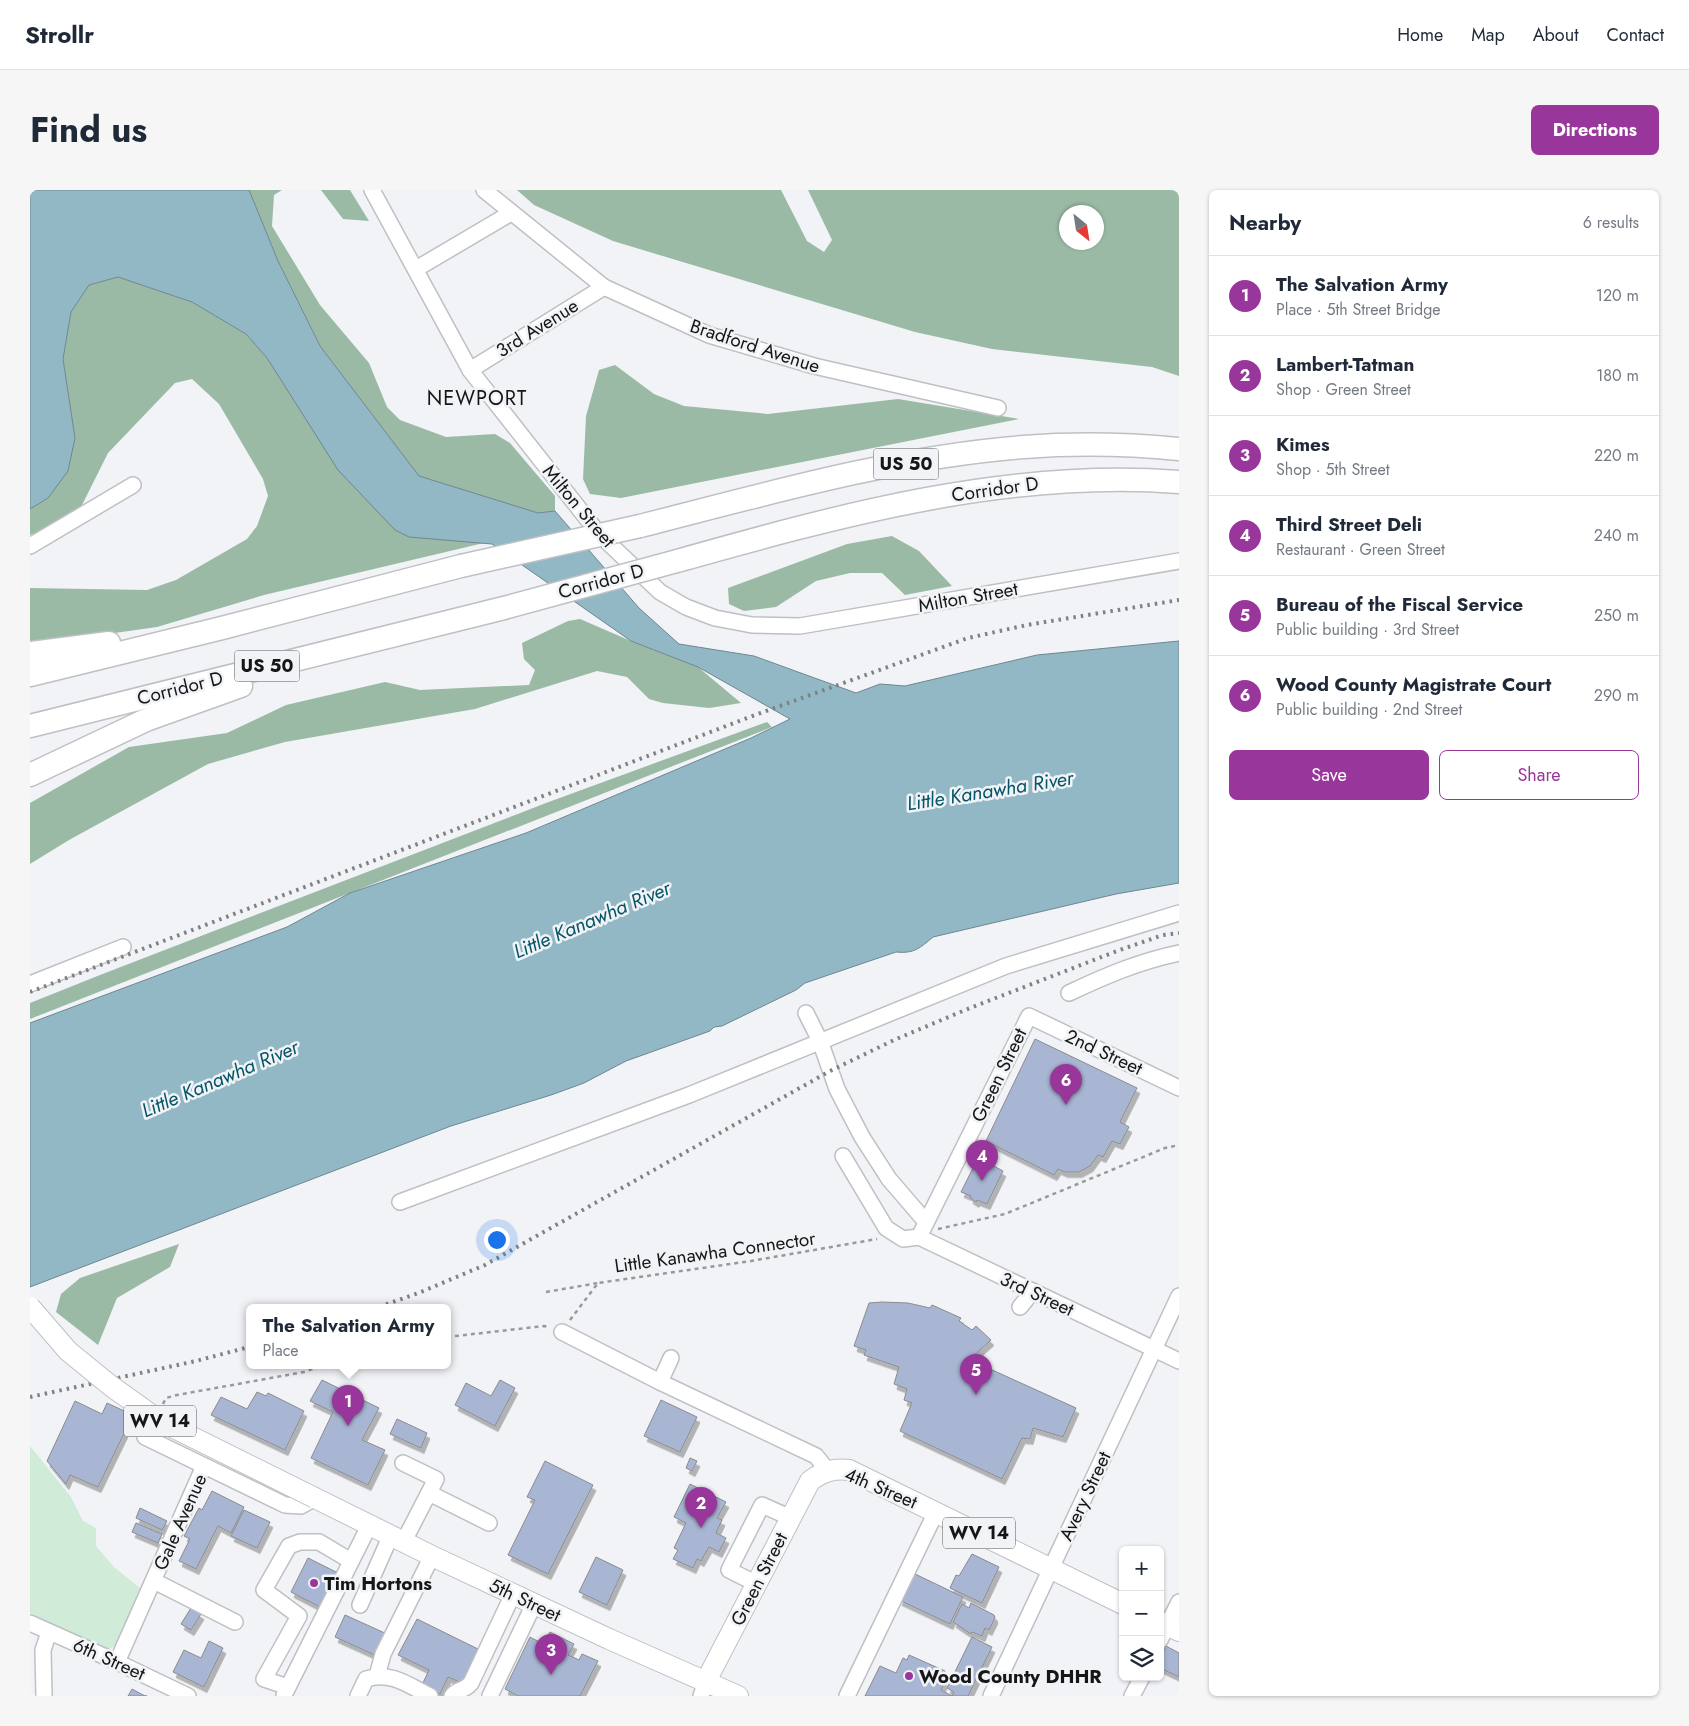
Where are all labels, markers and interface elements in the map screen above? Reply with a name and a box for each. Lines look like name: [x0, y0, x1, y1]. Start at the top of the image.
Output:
text: Strollr: [25, 17, 94, 52]
text: Home: [1397, 22, 1443, 48]
text: Map: [1471, 22, 1505, 48]
text: About: [1533, 22, 1578, 48]
text: Contact: [1606, 22, 1664, 48]
text: Find us: [30, 105, 147, 155]
button: Directions: [1531, 105, 1659, 155]
north arrow: [1059, 205, 1104, 250]
text: Nearby: [1229, 208, 1301, 238]
text: 6 results: [1583, 211, 1639, 234]
text: The Salvation Army: [1276, 271, 1448, 298]
text: 1: [1241, 284, 1249, 307]
text: 120 m: [1596, 284, 1639, 307]
street label: 3rd Avenue: [491, 292, 584, 364]
text: Place · 5th Street Bridge: [1276, 298, 1441, 321]
street label: Bradford Avenue: [687, 312, 824, 380]
text: Lambert-Tatman: [1276, 351, 1414, 378]
text: 2: [1240, 364, 1250, 387]
text: 180 m: [1596, 364, 1639, 387]
text: Shop · Green Street: [1276, 378, 1411, 401]
district label: NEWPORT: [427, 384, 527, 413]
text: Kimes: [1276, 431, 1330, 458]
text: 3: [1240, 444, 1250, 467]
text: 220 m: [1594, 444, 1639, 467]
road number: US 50: [874, 448, 938, 480]
text: Shop · 5th Street: [1276, 458, 1390, 481]
street label: Milton Street: [536, 459, 622, 554]
street label: Corridor D: [950, 470, 1040, 508]
text: Third Street Deli: [1276, 511, 1422, 538]
text: 4: [1239, 524, 1251, 547]
text: 240 m: [1594, 524, 1639, 547]
text: Restaurant · Green Street: [1276, 538, 1445, 561]
street label: Corridor D: [555, 557, 647, 605]
street label: Milton Street: [916, 575, 1020, 619]
text: Bureau of the Fiscal Service: [1276, 591, 1523, 618]
text: 5: [1240, 604, 1250, 627]
text: 250 m: [1594, 604, 1639, 627]
text: Public building · 3rd Street: [1276, 618, 1459, 641]
road number: US 50: [234, 651, 300, 682]
street label: Corridor D: [134, 664, 226, 712]
text: Wood County Magistrate Court: [1276, 671, 1551, 698]
text: 6: [1240, 684, 1250, 707]
text: 290 m: [1594, 684, 1639, 707]
text: Public building · 2nd Street: [1276, 698, 1462, 721]
button: Save: [1229, 750, 1429, 800]
button: Share: [1439, 750, 1639, 800]
water label: Little Kanawha River: [905, 763, 1077, 818]
water label: Little Kanawha River: [509, 873, 676, 966]
street label: 2nd Street: [1061, 1022, 1148, 1082]
street label: Green Street: [965, 1023, 1034, 1127]
water label: Little Kanawha River: [137, 1032, 304, 1125]
pin: 6: [1050, 1064, 1082, 1105]
pin: 4: [966, 1140, 998, 1181]
street label: Little Kanawha Connector: [613, 1224, 818, 1279]
your location: [484, 1227, 510, 1253]
street label: 3rd Street: [996, 1265, 1079, 1323]
popup: [246, 1304, 451, 1369]
text: The Salvation Army: [263, 1312, 434, 1339]
text: Place: [263, 1339, 299, 1362]
pin: 5: [960, 1354, 992, 1395]
pin: 1: [332, 1385, 364, 1426]
road number: WV 14: [124, 1406, 196, 1436]
street label: Avery Street: [1052, 1446, 1118, 1545]
street label: 4th Street: [840, 1461, 922, 1516]
street label: Gale Avenue: [147, 1469, 213, 1574]
pin: 2: [685, 1487, 717, 1528]
road number: WV 14: [943, 1518, 1015, 1549]
street label: Green Street: [724, 1527, 794, 1630]
map controls: [1119, 1546, 1164, 1681]
button: +: [1119, 1546, 1164, 1591]
place label: Tim Hortons: [324, 1570, 432, 1597]
street label: 5th Street: [485, 1572, 566, 1629]
marker: Tim Hortons: [308, 1577, 320, 1589]
button: −: [1119, 1591, 1164, 1636]
street label: 6th Street: [69, 1631, 150, 1687]
pin: 3: [535, 1634, 567, 1675]
button: layers: [1119, 1636, 1164, 1681]
place label: Wood County DHHR: [919, 1663, 1102, 1690]
marker: Wood County DHHR: [903, 1670, 915, 1682]

